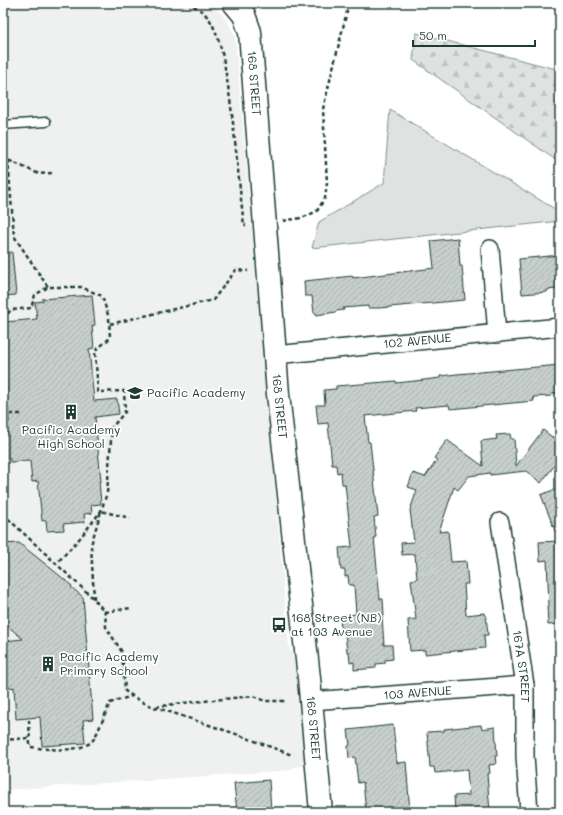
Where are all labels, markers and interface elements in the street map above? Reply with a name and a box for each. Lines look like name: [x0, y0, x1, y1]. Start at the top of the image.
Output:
scale bar: [413, 22, 535, 48]
text: 50 m: [419, 27, 447, 43]
street label: 168 STREET: [244, 50, 265, 117]
street label: 102 AVENUE: [382, 329, 452, 351]
street label: 168 STREET: [269, 373, 292, 440]
school or university icon: Pacific Academy: [126, 384, 144, 402]
place label: Pacific Academy: [147, 384, 245, 400]
building icon: Pacific Academy High School: [62, 403, 80, 421]
place label: Pacific Academy High School: [22, 421, 120, 451]
place label: 168 Street (NB) at 103 Avenue: [291, 609, 381, 639]
bus stop icon: 168 Street (NB) at 103 Avenue: [270, 616, 288, 634]
street label: 167A STREET: [510, 629, 534, 703]
place label: Pacific Academy Primary School: [60, 648, 158, 678]
building icon: Pacific Academy Primary School: [39, 655, 57, 673]
street label: 103 AVENUE: [383, 681, 453, 703]
street label: 168 STREET: [304, 695, 325, 762]

